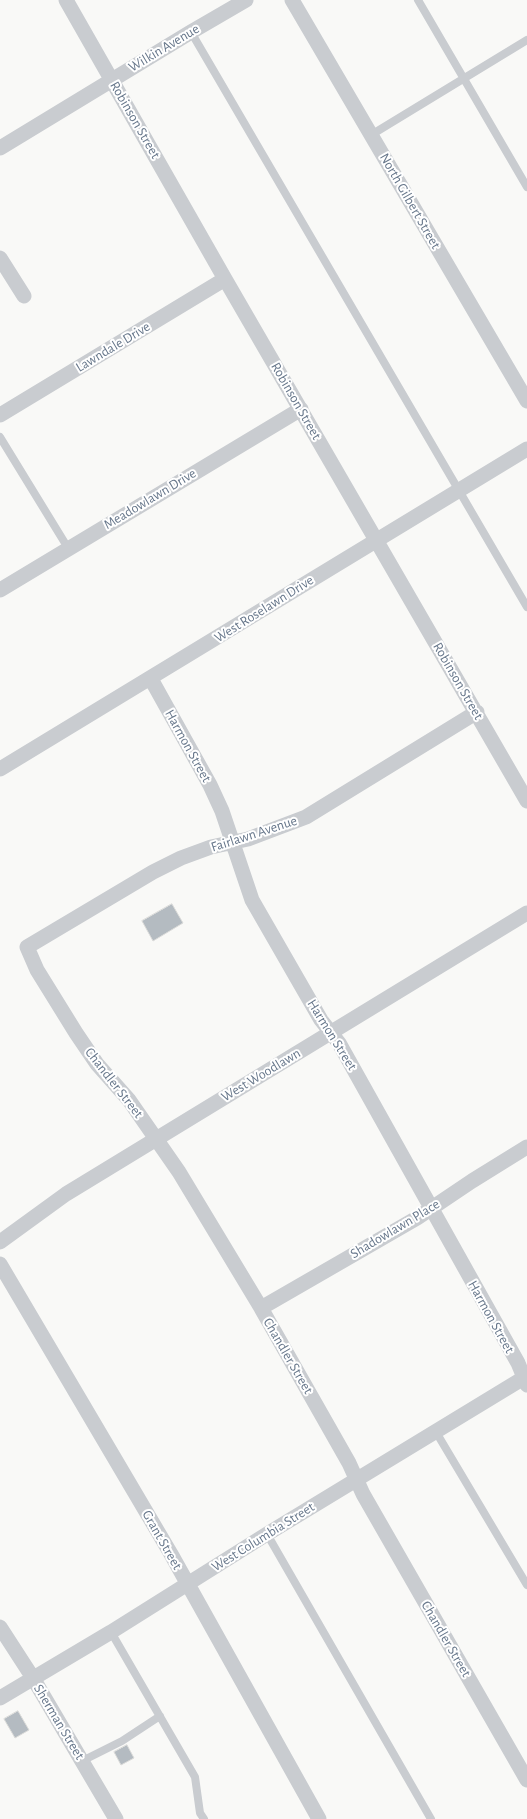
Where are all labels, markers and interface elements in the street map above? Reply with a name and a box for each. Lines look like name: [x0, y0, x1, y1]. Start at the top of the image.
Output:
street label: Wilkin Avenue: [126, 20, 202, 76]
street label: Robinson Street: [106, 78, 164, 162]
street label: North Gilbert Street: [376, 150, 444, 252]
street label: Lawndale Drive: [73, 318, 153, 376]
street label: Robinson Street: [267, 359, 325, 443]
street label: Meadowlawn Drive: [101, 465, 199, 533]
street label: West Roselawn Drive: [211, 572, 317, 646]
street label: Robinson Street: [429, 639, 487, 723]
street label: Harmon Street: [161, 707, 215, 785]
street label: Fairlawn Avenue: [209, 812, 299, 856]
street label: Harmon Street: [304, 996, 360, 1074]
street label: Chandler Street: [81, 1044, 147, 1122]
street label: West Woodlawn: [218, 1045, 304, 1105]
street label: Shadowlawn Place: [347, 1196, 443, 1262]
street label: Harmon Street: [464, 1278, 518, 1356]
street label: Chandler Street: [259, 1315, 317, 1397]
street label: West Columbia Street: [208, 1499, 318, 1575]
street label: Grant Street: [138, 1507, 186, 1573]
street label: Chandler Street: [417, 1598, 475, 1680]
street label: Sherman Street: [30, 1681, 88, 1763]

